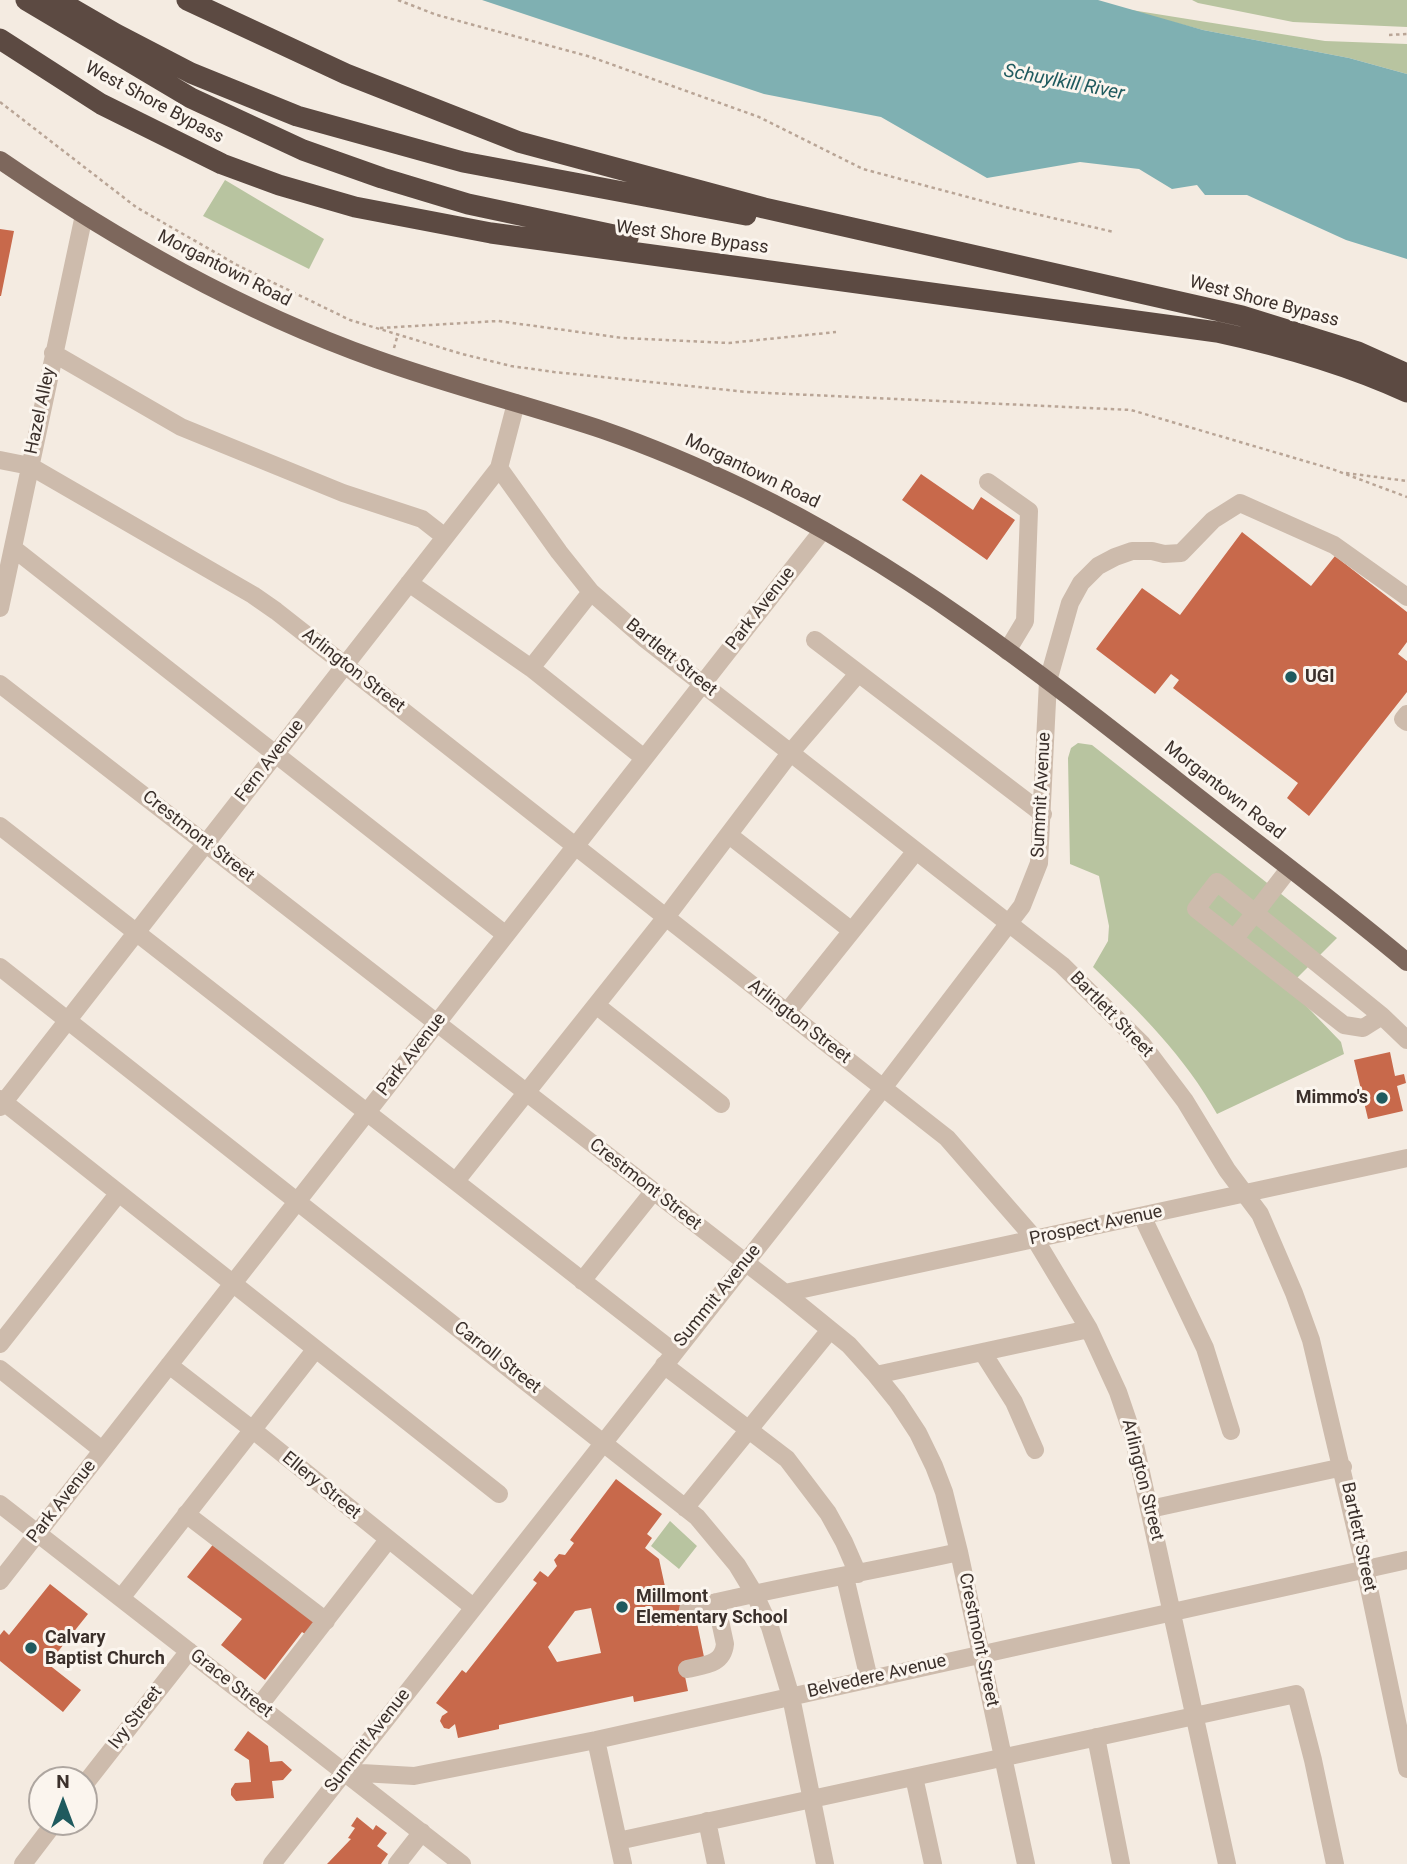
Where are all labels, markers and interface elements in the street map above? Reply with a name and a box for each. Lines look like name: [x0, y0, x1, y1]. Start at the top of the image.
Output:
street label: West Shore Bypass: [81, 57, 227, 149]
water label: Schuylkill River: [1002, 60, 1126, 106]
street label: West Shore Bypass: [614, 217, 770, 259]
street label: Morgantown Road: [154, 226, 294, 312]
street label: West Shore Bypass: [1187, 272, 1341, 332]
street label: Hazel Alley: [21, 366, 61, 456]
street label: Morgantown Road: [681, 430, 823, 514]
street label: Park Avenue: [722, 563, 800, 655]
street label: Bartlett Street: [621, 615, 721, 701]
street label: Arlington Street: [297, 624, 409, 718]
place label: UGI: [1305, 666, 1334, 688]
marker: UGI: [1283, 669, 1299, 685]
street label: Fern Avenue: [231, 715, 309, 807]
street label: Summit Avenue: [1028, 732, 1056, 858]
street label: Morgantown Road: [1159, 737, 1289, 845]
street label: Crestmont Street: [138, 787, 258, 887]
street label: Bartlett Street: [1065, 968, 1157, 1062]
street label: Arlington Street: [743, 975, 855, 1069]
street label: Park Avenue: [373, 1009, 451, 1101]
place label: Mimmo's: [1296, 1087, 1368, 1109]
marker: Mimmo's: [1374, 1090, 1390, 1106]
street label: Crestmont Street: [585, 1135, 705, 1235]
street label: Prospect Avenue: [1028, 1201, 1164, 1251]
street label: Summit Avenue: [670, 1240, 766, 1352]
street label: Carroll Street: [449, 1317, 545, 1399]
street label: Arlington Street: [1116, 1417, 1168, 1543]
street label: Ellery Street: [277, 1448, 365, 1524]
street label: Park Avenue: [23, 1456, 101, 1548]
street label: Bartlett Street: [1336, 1480, 1380, 1594]
street label: Crestmont Street: [953, 1571, 1003, 1709]
place label: Millmont Elementary School: [636, 1586, 788, 1628]
marker: Millmont Elementary School: [614, 1599, 630, 1615]
place label: Calvary Baptist Church: [45, 1627, 165, 1670]
marker: Calvary Baptist Church: [23, 1640, 39, 1656]
street label: Grace Street: [185, 1645, 277, 1723]
street label: Belvedere Avenue: [805, 1651, 949, 1703]
street label: Ivy Street: [105, 1682, 167, 1754]
street label: Summit Avenue: [321, 1685, 415, 1797]
north arrow: [28, 1766, 98, 1836]
text: N: [56, 1770, 70, 1793]

